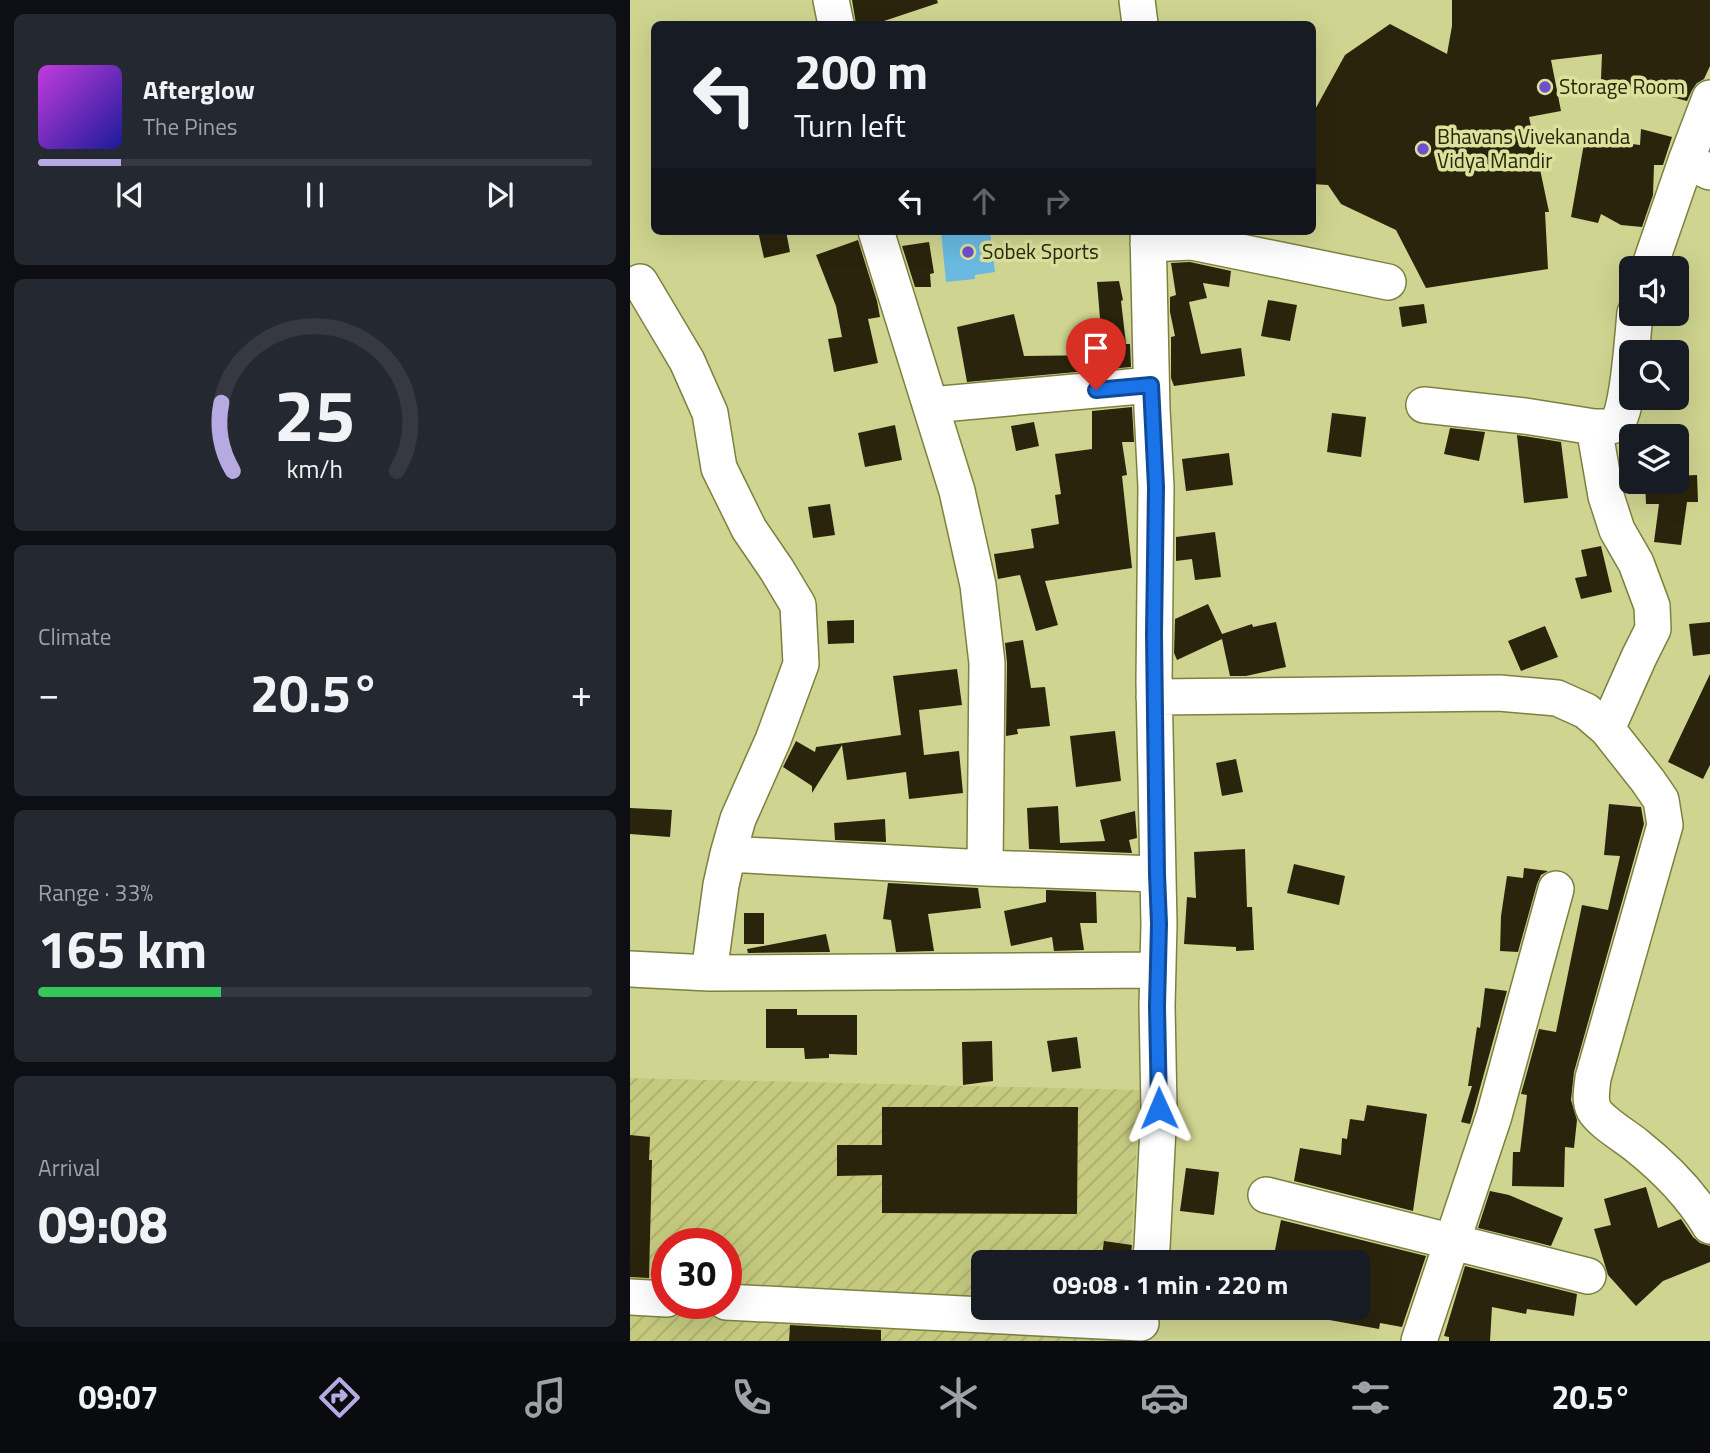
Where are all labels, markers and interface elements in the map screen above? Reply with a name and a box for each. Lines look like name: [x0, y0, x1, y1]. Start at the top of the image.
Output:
text: 200 m: [794, 33, 928, 108]
icon: left: [679, 49, 770, 140]
text: Afterglow: [143, 70, 255, 109]
place label: Storage Room: [1559, 70, 1685, 102]
marker: Storage Room: [1537, 79, 1553, 95]
text: Turn left: [794, 101, 906, 149]
text: The Pines: [143, 109, 237, 144]
place label: Bhavans Vivekananda Vidya Mandir: [1437, 120, 1631, 176]
marker: Bhavans Vivekananda Vidya Mandir: [1415, 141, 1431, 157]
icon: previous: [111, 176, 149, 214]
icon: pause: [296, 176, 334, 214]
icon: next: [481, 176, 519, 214]
icon: left: [892, 182, 930, 220]
icon: ahead: [965, 182, 1003, 220]
icon: right: [1038, 182, 1076, 220]
place label: Sobek Sports: [982, 235, 1099, 267]
marker: Sobek Sports: [960, 244, 976, 260]
map controls: [1619, 256, 1689, 494]
button: sound: [1619, 256, 1689, 326]
pin: [1066, 318, 1126, 390]
icon: arrive: [1077, 329, 1115, 367]
button: search: [1619, 340, 1689, 410]
text: 25: [274, 360, 356, 470]
button: layers: [1619, 424, 1689, 494]
text: km/h: [287, 450, 343, 488]
text: Climate: [38, 619, 111, 654]
text: 20.5°: [250, 653, 380, 732]
text: −: [38, 664, 59, 722]
text: +: [571, 664, 592, 722]
text: Range · 33%: [38, 875, 153, 910]
text: 165 km: [38, 909, 207, 988]
position arrow: [1122, 1071, 1196, 1145]
text: Arrival: [38, 1150, 100, 1185]
text: 09:08: [38, 1184, 168, 1263]
speed limit sign: 30: [651, 1228, 742, 1319]
text: 09:08 · 1 min · 220 m: [1053, 1265, 1288, 1304]
text: 09:07: [79, 1373, 158, 1421]
icon: directions: [315, 1373, 364, 1422]
icon: music: [521, 1373, 570, 1422]
icon: phone: [727, 1373, 776, 1422]
icon: climate: [934, 1373, 983, 1422]
icon: car: [1140, 1373, 1189, 1422]
icon: filters: [1346, 1373, 1395, 1422]
text: 20.5°: [1552, 1373, 1631, 1421]

